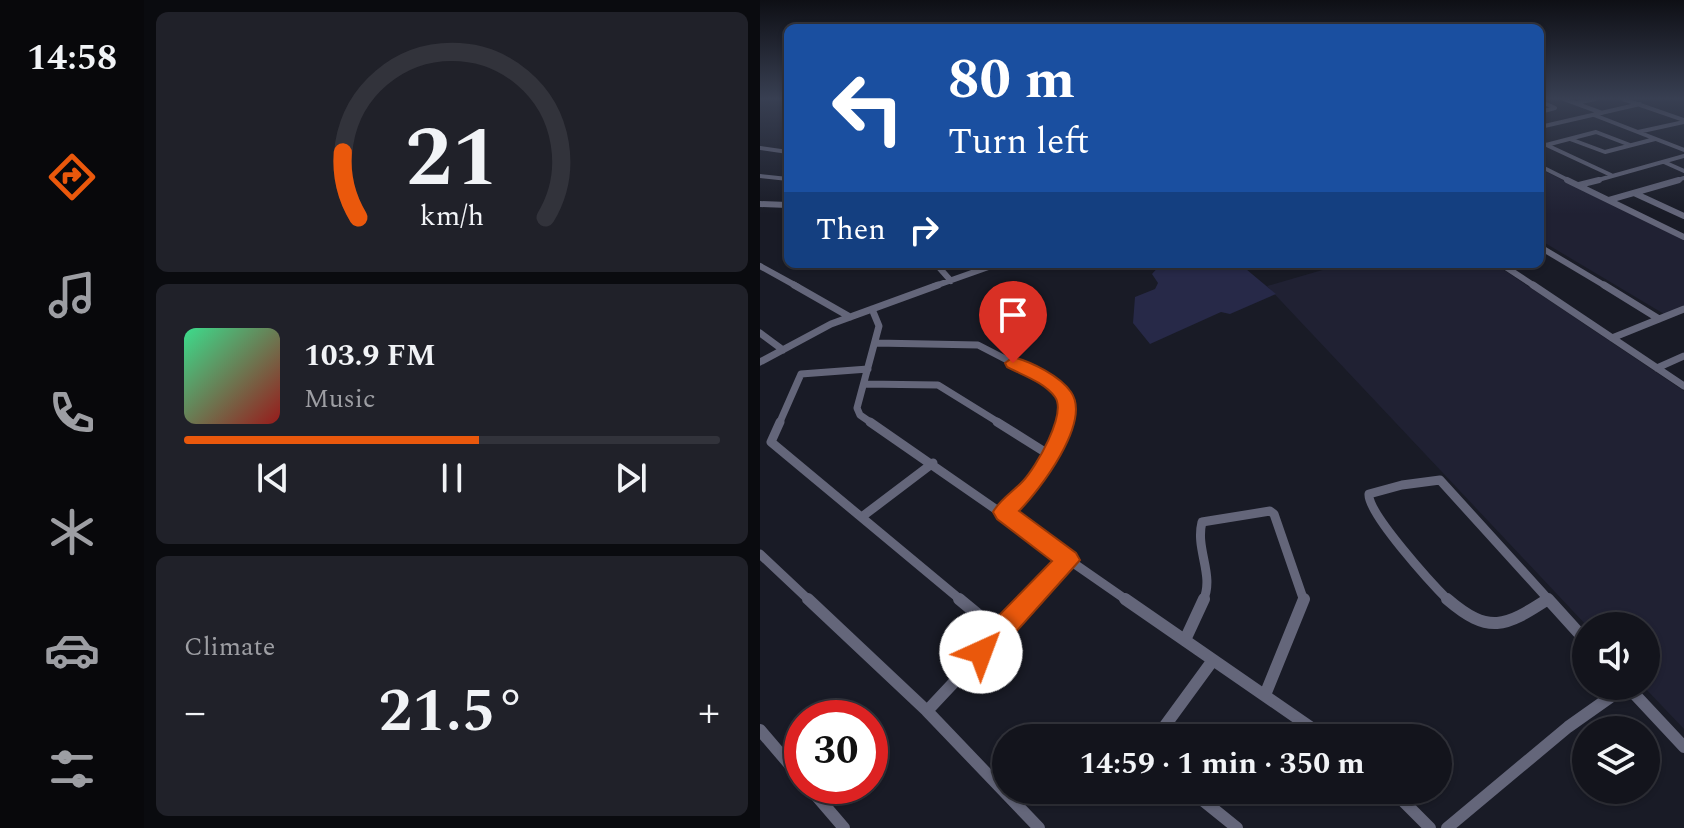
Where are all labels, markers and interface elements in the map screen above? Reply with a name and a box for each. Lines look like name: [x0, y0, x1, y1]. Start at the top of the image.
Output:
text: 14:58: [27, 31, 117, 86]
text: 80 m: [948, 38, 1075, 123]
icon: left: [816, 56, 920, 160]
text: 21: [405, 96, 499, 223]
text: Turn left: [948, 115, 1089, 170]
icon: directions: [44, 149, 100, 205]
text: km/h: [420, 195, 484, 238]
text: Then: [816, 207, 886, 253]
icon: right: [902, 208, 946, 252]
icon: music: [44, 267, 100, 323]
pin: [979, 281, 1047, 363]
icon: arrive: [991, 293, 1035, 337]
text: 103.9 FM: [304, 333, 436, 379]
text: Music: [304, 379, 375, 419]
icon: phone: [44, 385, 100, 441]
icon: previous: [251, 456, 295, 500]
icon: pause: [430, 456, 474, 500]
icon: next: [609, 456, 653, 500]
icon: climate: [44, 504, 100, 560]
position arrow: [939, 610, 1023, 694]
map controls: [1572, 612, 1660, 804]
button: sound: [1572, 612, 1660, 700]
icon: car: [44, 622, 100, 678]
text: Climate: [184, 627, 275, 667]
text: 21.5°: [378, 666, 526, 758]
text: −: [184, 679, 206, 746]
text: +: [698, 679, 720, 746]
speed limit sign: 30: [784, 700, 888, 804]
button: layers: [1572, 716, 1660, 804]
icon: filters: [44, 741, 100, 797]
text: 14:59 · 1 min · 350 m: [1079, 741, 1365, 787]

